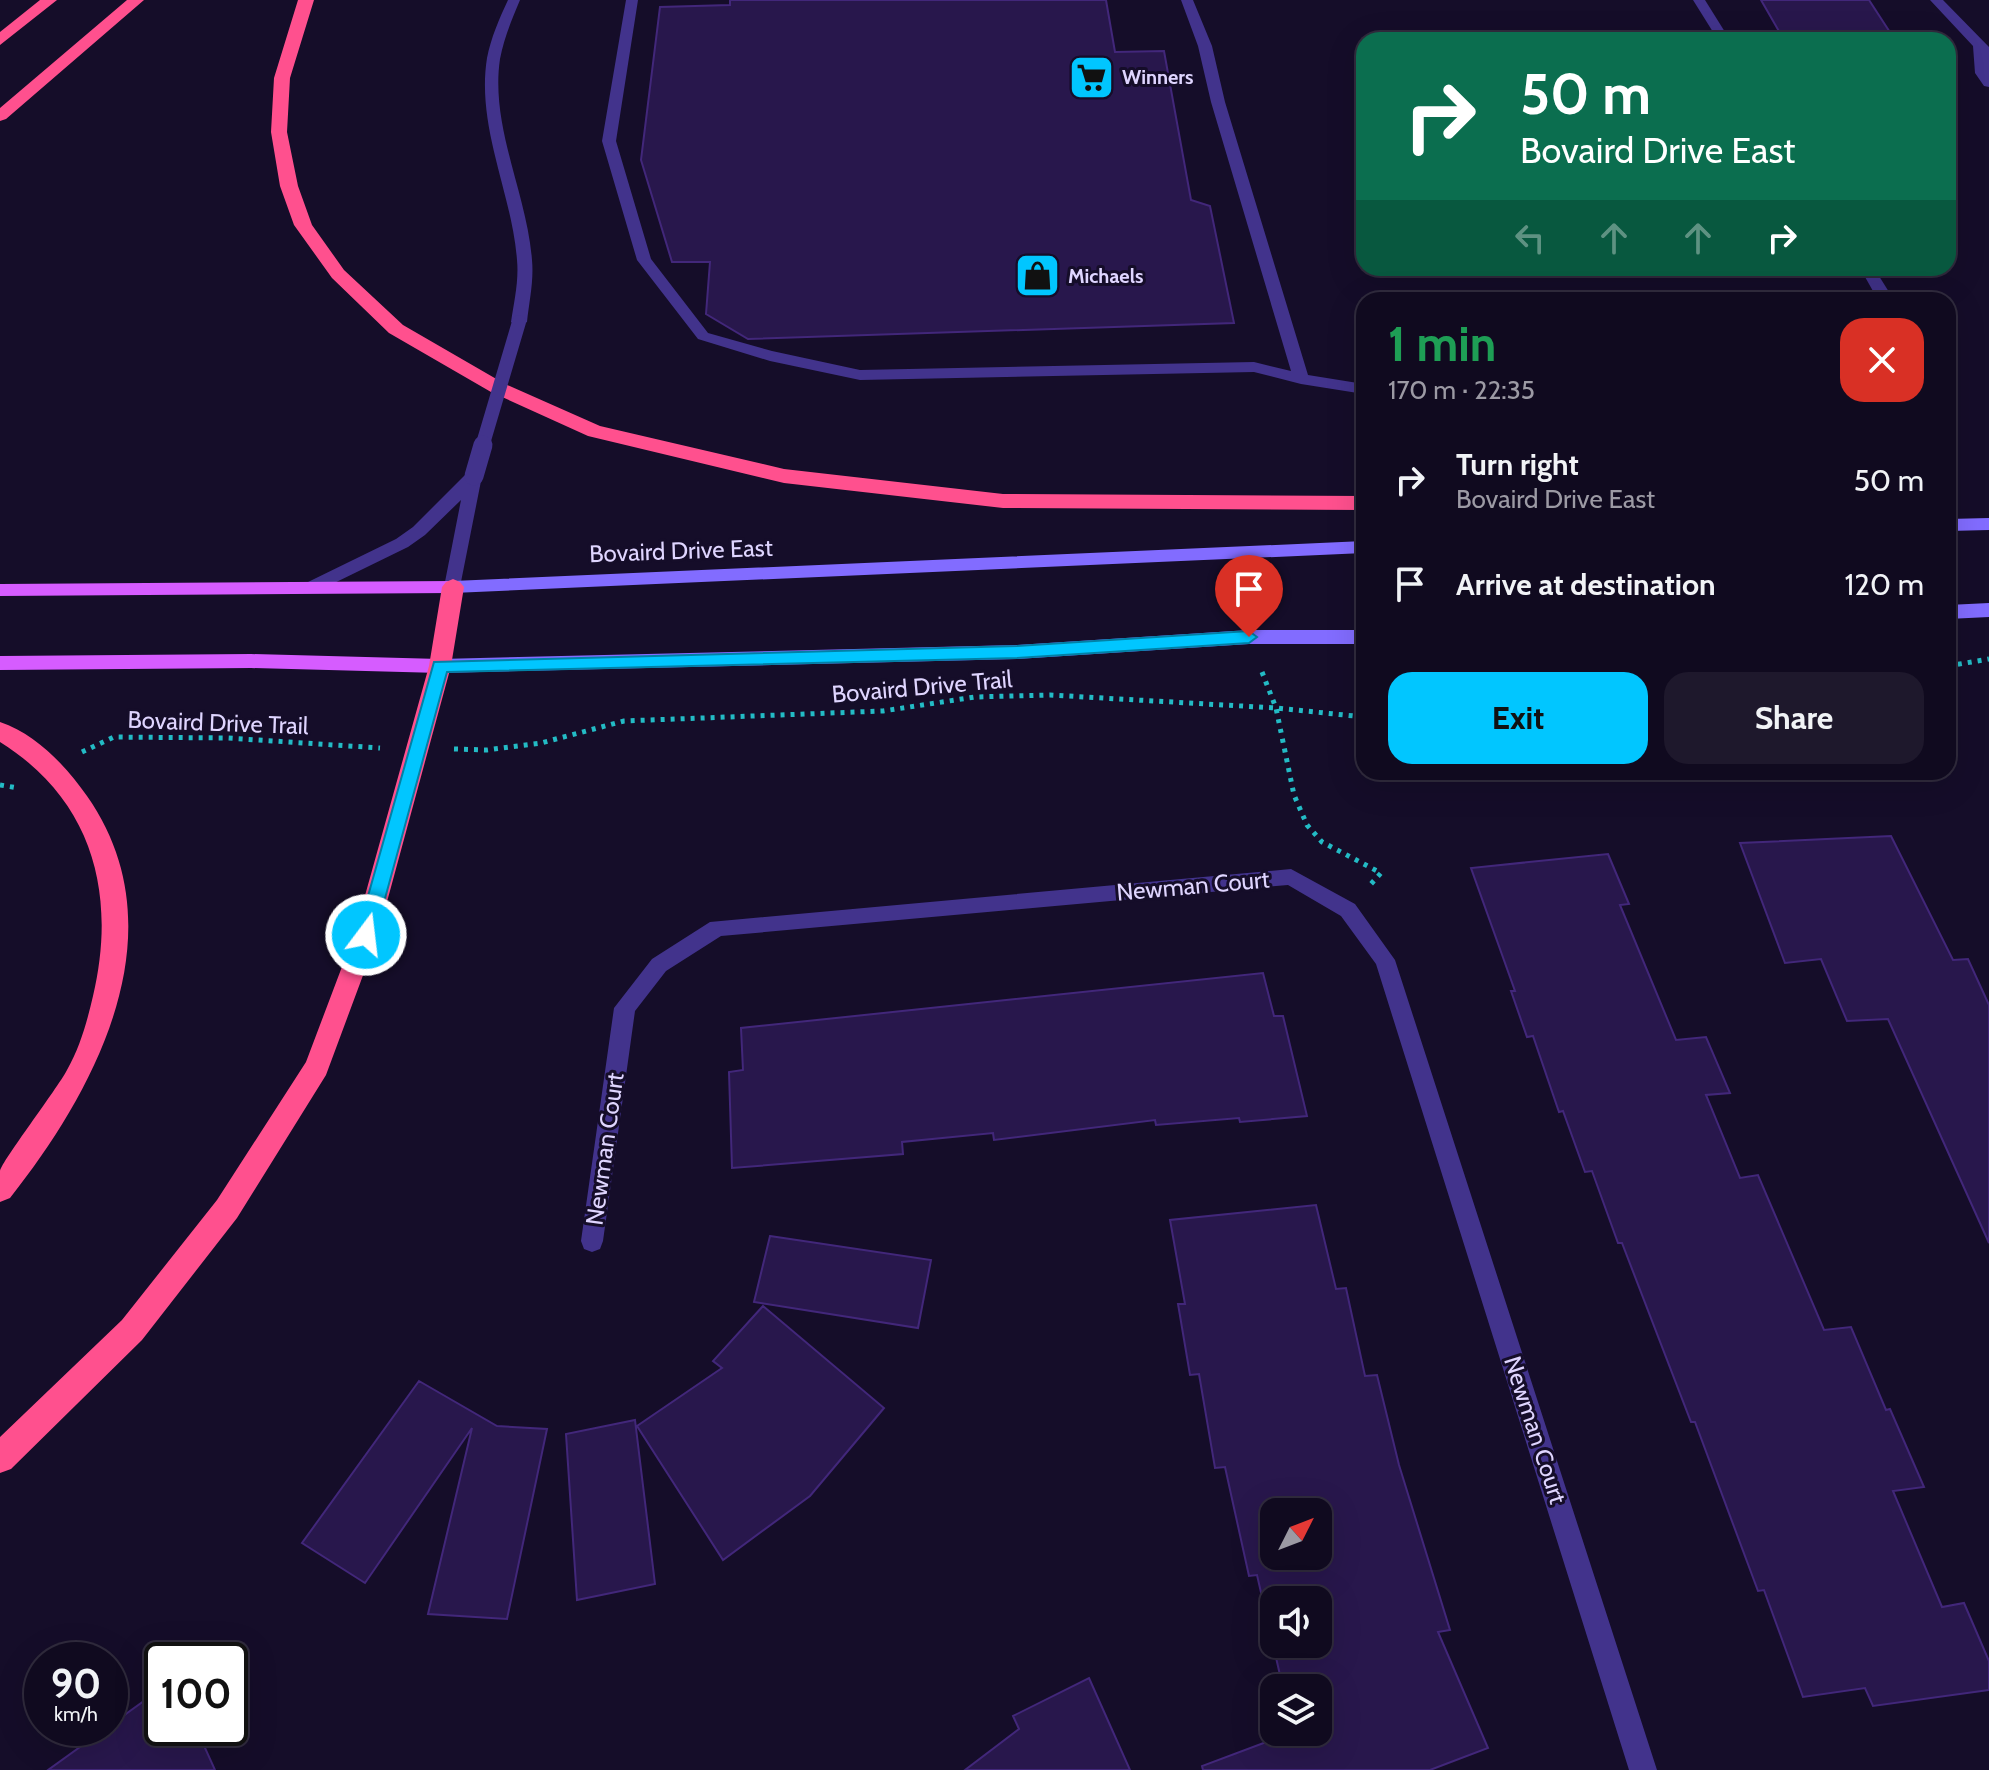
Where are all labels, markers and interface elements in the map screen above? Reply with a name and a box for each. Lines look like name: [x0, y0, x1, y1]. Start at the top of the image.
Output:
supermarket icon: Winners: [1067, 53, 1115, 101]
text: 50 m: [1520, 60, 1651, 128]
icon: right: [1388, 64, 1492, 168]
place label: Winners: [1122, 65, 1193, 89]
text: Bovaird Drive East: [1520, 128, 1795, 172]
icon: left: [1508, 216, 1552, 260]
icon: ahead: [1592, 216, 1636, 260]
icon: ahead: [1676, 216, 1720, 260]
icon: right: [1760, 216, 1804, 260]
shop icon: Michaels: [1013, 252, 1061, 300]
place label: Michaels: [1068, 264, 1143, 288]
text: 1 min: [1388, 315, 1496, 373]
button: close: [1840, 318, 1924, 402]
text: 170 m · 22:35: [1388, 374, 1535, 406]
text: Turn right: [1456, 446, 1579, 483]
icon: right: [1388, 458, 1432, 502]
text: 50 m: [1854, 462, 1924, 499]
text: Bovaird Drive East: [1456, 483, 1655, 515]
street label: Bovaird Drive East: [589, 533, 773, 568]
pin: [1215, 555, 1283, 637]
icon: arrive: [1388, 562, 1432, 606]
text: Arrive at destination: [1456, 566, 1716, 603]
text: 120 m: [1844, 566, 1924, 603]
icon: arrive: [1227, 567, 1271, 611]
street label: Bovaird Drive Trail: [830, 664, 1014, 709]
button: Exit: [1388, 672, 1648, 764]
button: Share: [1664, 672, 1924, 764]
street label: Bovaird Drive Trail: [127, 705, 309, 740]
street label: Newman Court: [1115, 864, 1271, 907]
position arrow: [324, 893, 408, 977]
street label: Newman Court: [579, 1071, 630, 1227]
street label: Newman Court: [1498, 1352, 1573, 1507]
north arrow: [1260, 1498, 1332, 1570]
map controls: [1260, 1498, 1332, 1746]
button: sound: [1260, 1586, 1332, 1658]
speed limit sign: 100: [144, 1642, 248, 1746]
text: 90: [51, 1659, 101, 1708]
button: layers: [1260, 1674, 1332, 1746]
text: km/h: [54, 1702, 98, 1726]

